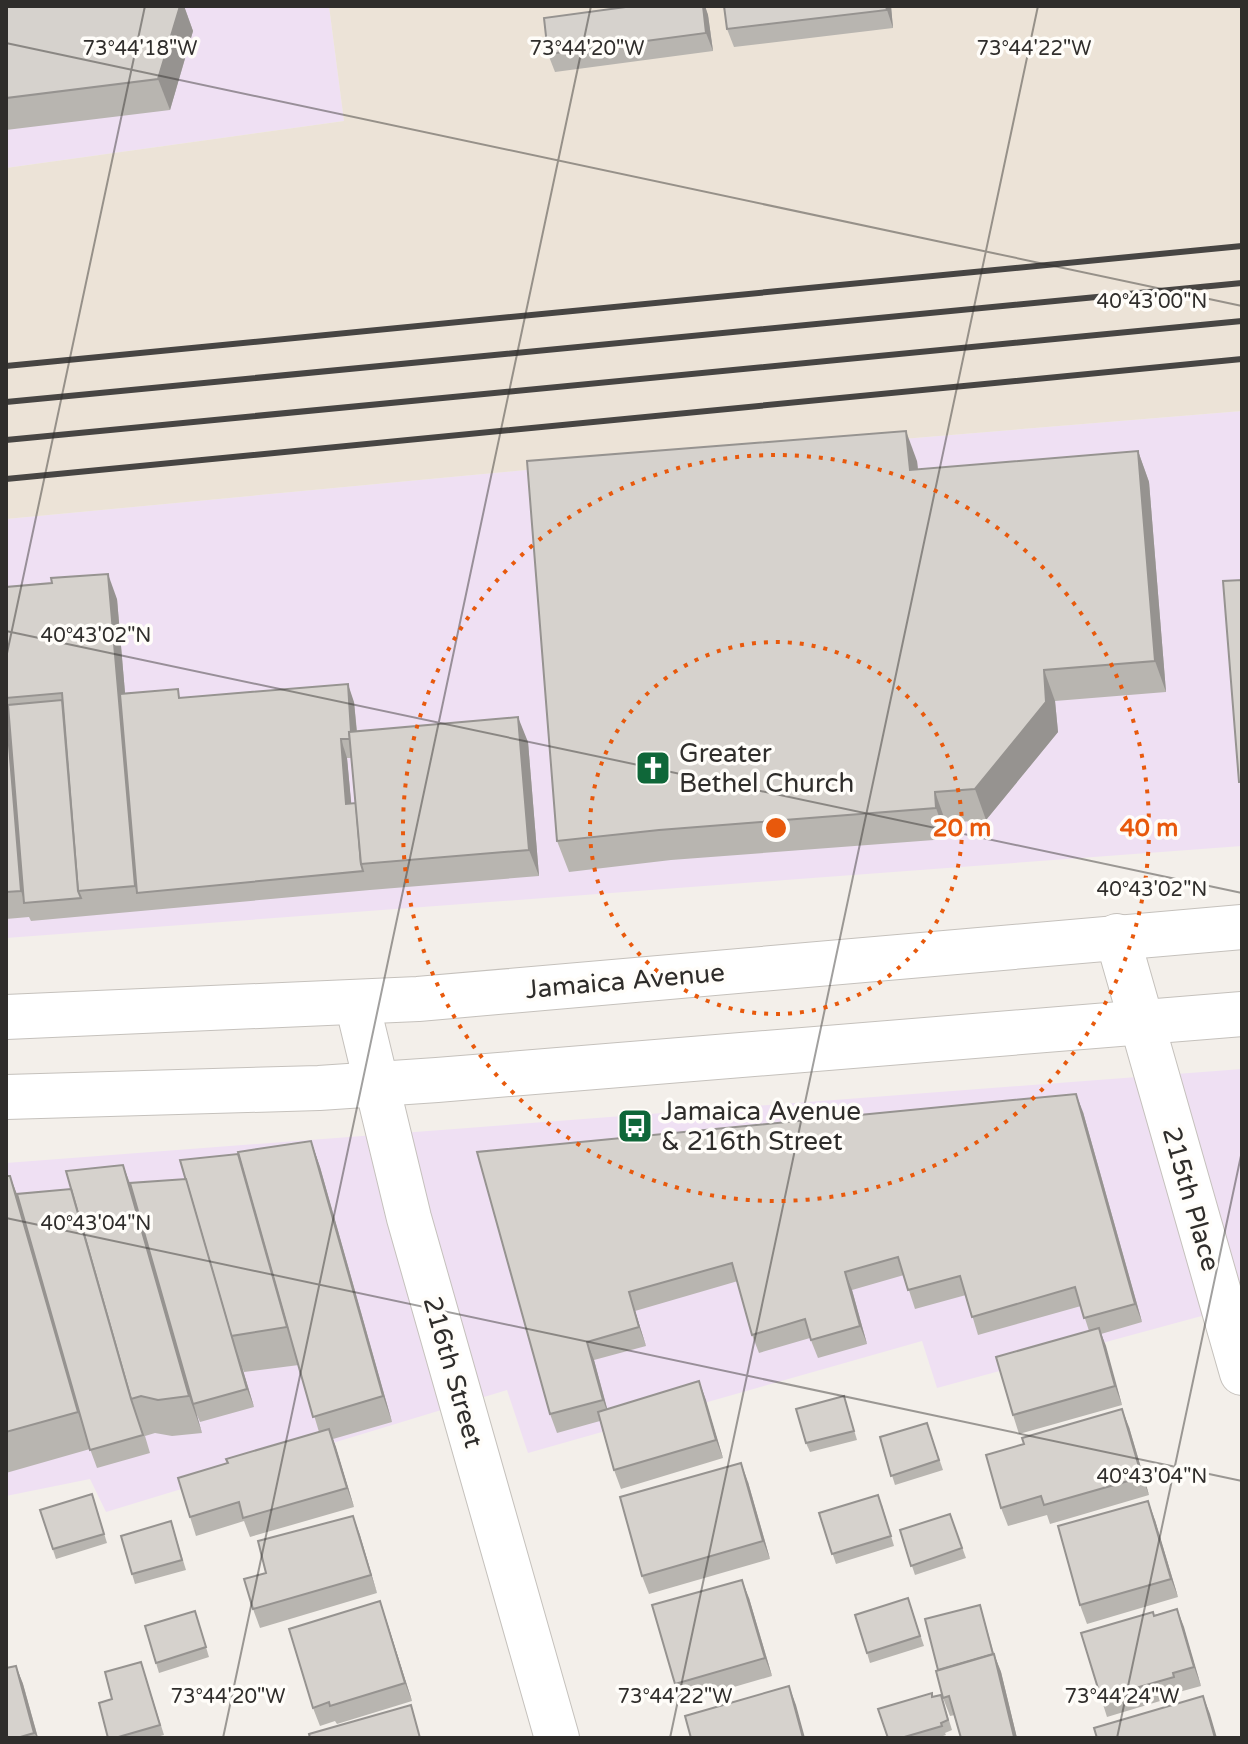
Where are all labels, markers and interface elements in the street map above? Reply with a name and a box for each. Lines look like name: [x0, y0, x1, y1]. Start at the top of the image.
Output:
text: 73°44'18"W: [83, 37, 198, 61]
text: 73°44'20"W: [530, 37, 645, 61]
text: 73°44'22"W: [977, 37, 1092, 61]
text: 40°43'00"N: [1097, 290, 1207, 314]
text: 40°43'02"N: [41, 624, 151, 648]
place label: Greater Bethel Church: [679, 738, 854, 799]
church icon: Greater Bethel Church: [634, 749, 672, 787]
centre of rings: [762, 814, 790, 842]
text: 20 m: [933, 814, 991, 843]
text: 40 m: [1120, 814, 1178, 843]
text: 40°43'02"N: [1097, 878, 1207, 902]
street label: Jamaica Avenue: [524, 957, 726, 1005]
place label: Jamaica Avenue & 216th Street: [661, 1096, 861, 1157]
bus stop icon: Jamaica Avenue & 216th Street: [616, 1107, 654, 1145]
street label: 215th Place: [1156, 1123, 1226, 1275]
text: 40°43'04"N: [41, 1212, 151, 1236]
street label: 216th Street: [417, 1293, 489, 1451]
text: 40°43'04"N: [1097, 1465, 1207, 1489]
text: 73°44'20"W: [171, 1685, 286, 1709]
text: 73°44'22"W: [618, 1685, 733, 1709]
text: 73°44'24"W: [1065, 1685, 1180, 1709]

